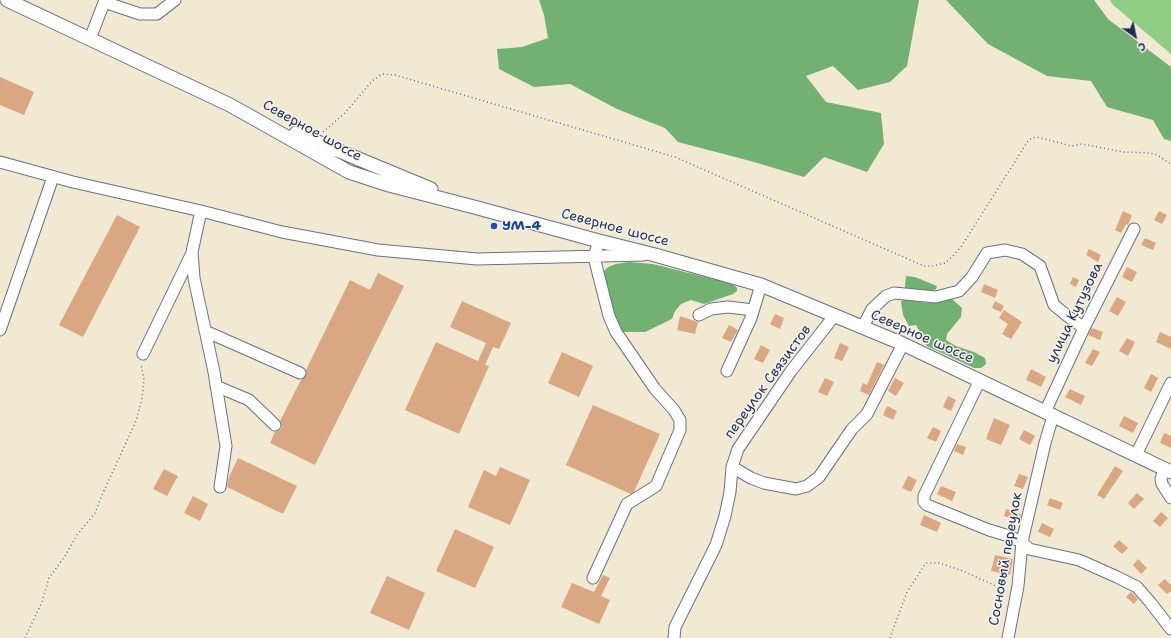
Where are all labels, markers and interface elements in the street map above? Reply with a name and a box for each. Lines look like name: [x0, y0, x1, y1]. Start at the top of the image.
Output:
north arrow: [1115, 16, 1155, 56]
text: С: [1135, 38, 1149, 55]
street label: Северное шоссе: [259, 97, 365, 165]
street label: Северное шоссе: [559, 206, 671, 250]
place label: УМ-4: [502, 218, 541, 234]
marker: УМ-4: [489, 221, 499, 231]
street label: улица Кутузова: [1043, 260, 1107, 366]
street label: Северное шоссе: [868, 307, 976, 367]
street label: переулок Связистов: [721, 322, 815, 442]
street label: Сосновый переулок: [986, 491, 1026, 627]

